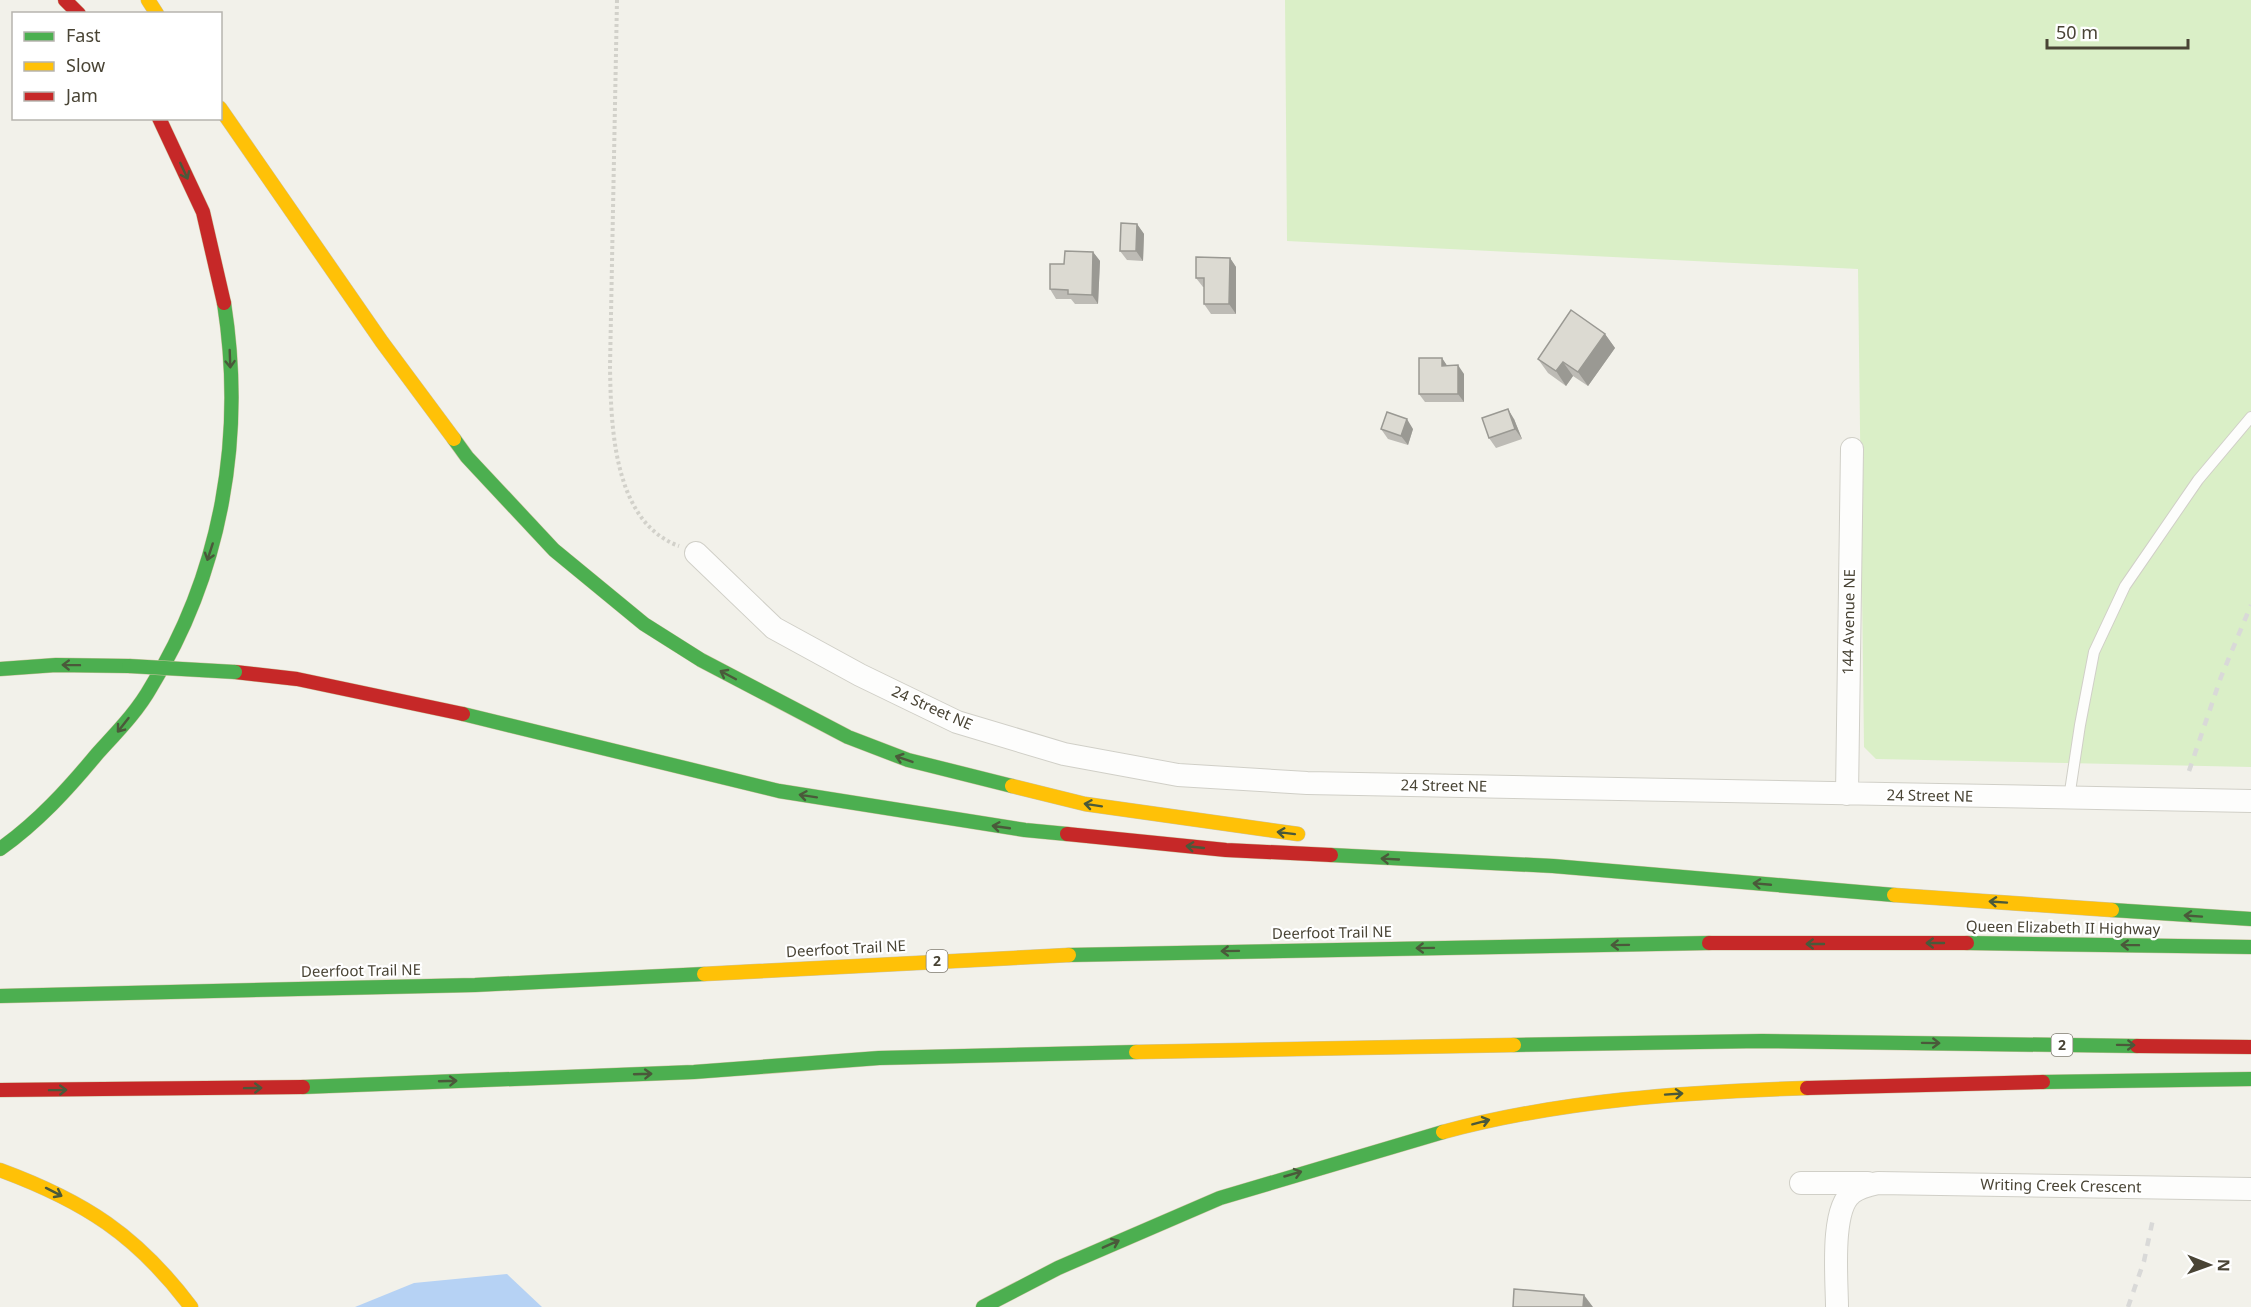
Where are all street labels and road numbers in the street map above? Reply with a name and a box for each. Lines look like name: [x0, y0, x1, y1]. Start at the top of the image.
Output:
street label: 144 Avenue NE: [1837, 569, 1859, 675]
street label: 24 Street NE: [889, 680, 976, 734]
street label: 24 Street NE: [1401, 774, 1487, 796]
street label: 24 Street NE: [1887, 784, 1973, 806]
street label: Queen Elizabeth II Highway: [1966, 915, 2161, 939]
street label: Deerfoot Trail NE: [1272, 921, 1392, 943]
street label: Deerfoot Trail NE: [786, 935, 906, 961]
road number: 2: [926, 950, 948, 972]
street label: Deerfoot Trail NE: [301, 959, 421, 981]
road number: 2: [2052, 1034, 2072, 1056]
street label: Writing Creek Crescent: [1980, 1174, 2142, 1196]

